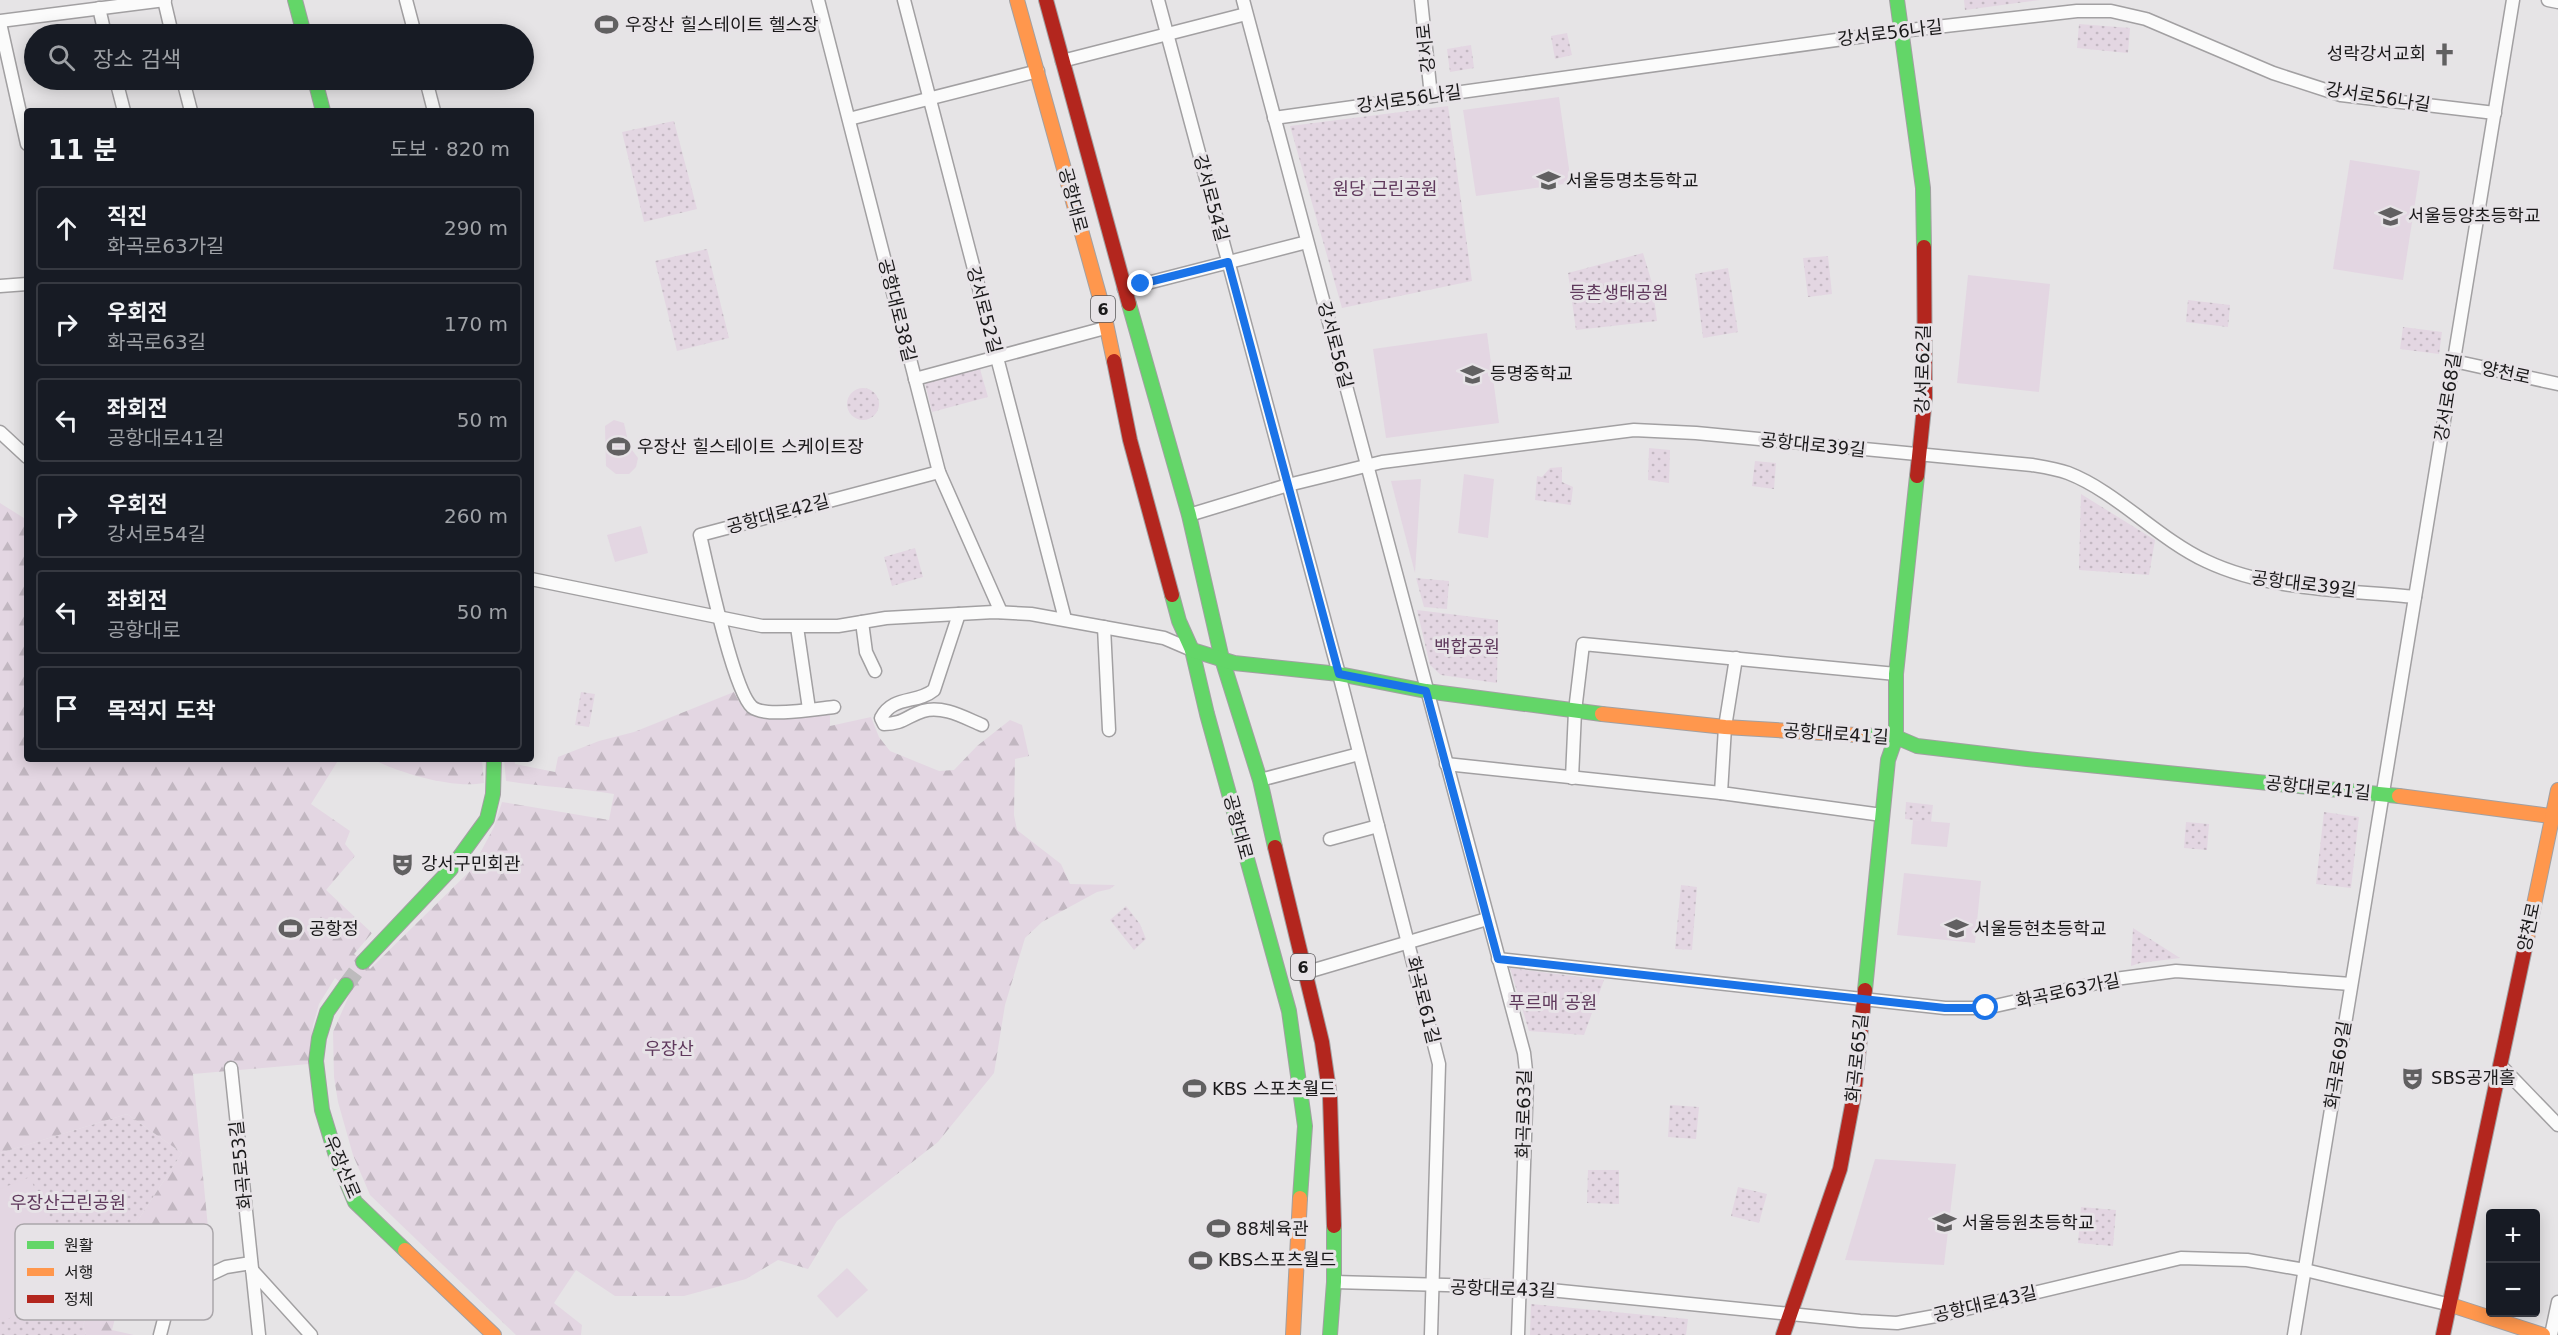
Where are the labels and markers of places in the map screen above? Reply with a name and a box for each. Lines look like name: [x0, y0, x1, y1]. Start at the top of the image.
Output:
sports icon: 우장산 힐스테이트 헬스장: [594, 12, 620, 38]
place label: 우장산 힐스테이트 헬스장: [625, 14, 819, 35]
church icon: 성락강서교회: [2431, 41, 2457, 67]
place label: 성락강서교회: [2327, 43, 2426, 64]
school or university icon: 서울등명초등학교: [1535, 168, 1561, 194]
place label: 서울등명초등학교: [1566, 170, 1698, 191]
school or university icon: 서울등양초등학교: [2377, 203, 2403, 229]
place label: 서울등양초등학교: [2408, 205, 2540, 226]
school or university icon: 등명중학교: [1459, 361, 1485, 387]
place label: 등명중학교: [1490, 363, 1573, 384]
sports icon: 우장산 힐스테이트 스케이트장: [606, 434, 632, 460]
place label: 우장산 힐스테이트 스케이트장: [637, 436, 864, 457]
theatre icon: 강서구민회관: [390, 851, 416, 877]
place label: 강서구민회관: [421, 853, 521, 874]
sports icon: 공항정: [278, 916, 304, 942]
school or university icon: 서울등현초등학교: [1943, 916, 1969, 942]
place label: 공항정: [309, 918, 359, 939]
place label: 서울등현초등학교: [1974, 918, 2106, 939]
theatre icon: SBS공개홀: [2400, 1065, 2426, 1091]
place label: SBS공개홀: [2431, 1067, 2516, 1088]
sports icon: KBS 스포츠월드: [1181, 1076, 1207, 1102]
place label: KBS 스포츠월드: [1212, 1078, 1336, 1099]
school or university icon: 서울등원초등학교: [1931, 1210, 1957, 1236]
place label: 서울등원초등학교: [1962, 1212, 2094, 1233]
sports icon: 88체육관: [1205, 1216, 1231, 1242]
place label: 88체육관: [1236, 1218, 1309, 1239]
sports icon: KBS스포츠월드: [1187, 1247, 1213, 1273]
place label: KBS스포츠월드: [1218, 1249, 1336, 1270]

